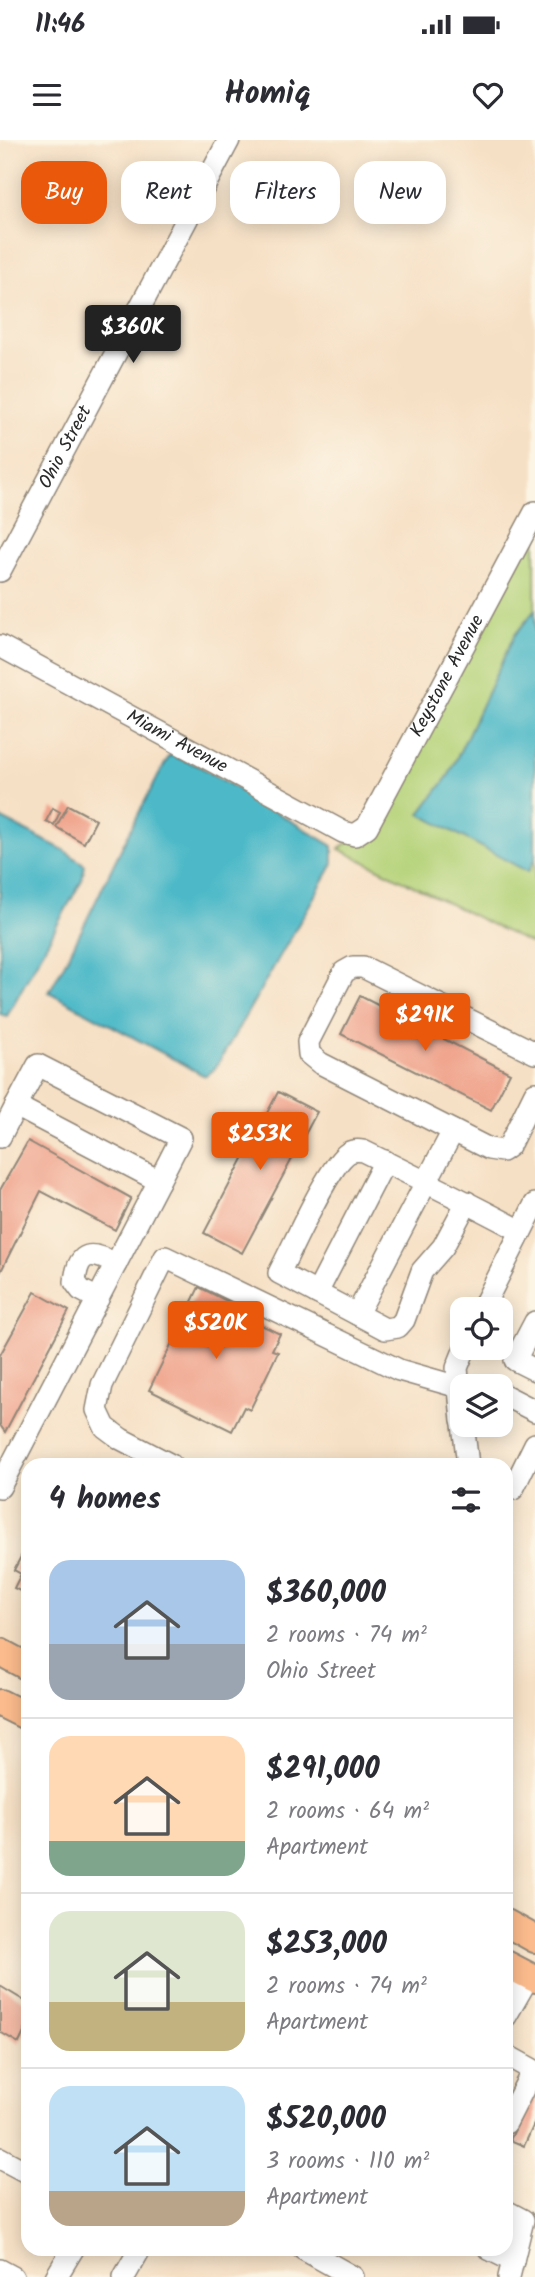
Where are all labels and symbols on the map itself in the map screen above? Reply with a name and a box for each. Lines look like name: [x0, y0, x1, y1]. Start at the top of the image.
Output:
pin: $360K: [84, 306, 182, 365]
street label: Ohio Street: [31, 400, 101, 495]
street label: Keystone Avenue: [402, 609, 493, 743]
street label: Miami Avenue: [120, 702, 233, 782]
pin: $291K: [376, 993, 474, 1053]
pin: $253K: [211, 1112, 309, 1172]
pin: $520K: [167, 1302, 265, 1361]

